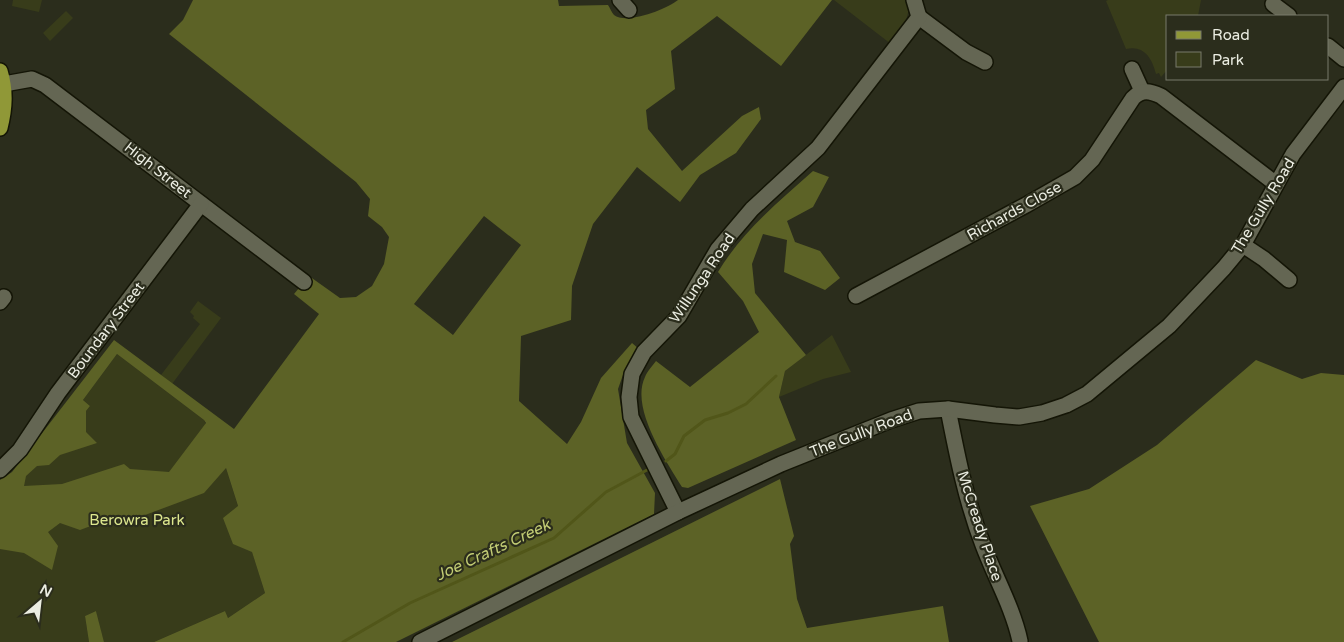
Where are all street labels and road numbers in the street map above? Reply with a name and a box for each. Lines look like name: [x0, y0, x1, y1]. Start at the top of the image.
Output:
street label: High Street: [121, 138, 195, 202]
street label: The Gully Road: [1227, 155, 1299, 257]
street label: Richards Close: [964, 178, 1064, 244]
street label: Willunga Road: [665, 230, 739, 326]
street label: Boundary Street: [64, 278, 148, 382]
street label: The Gully Road: [807, 405, 915, 461]
street label: McCready Place: [954, 469, 1006, 583]

